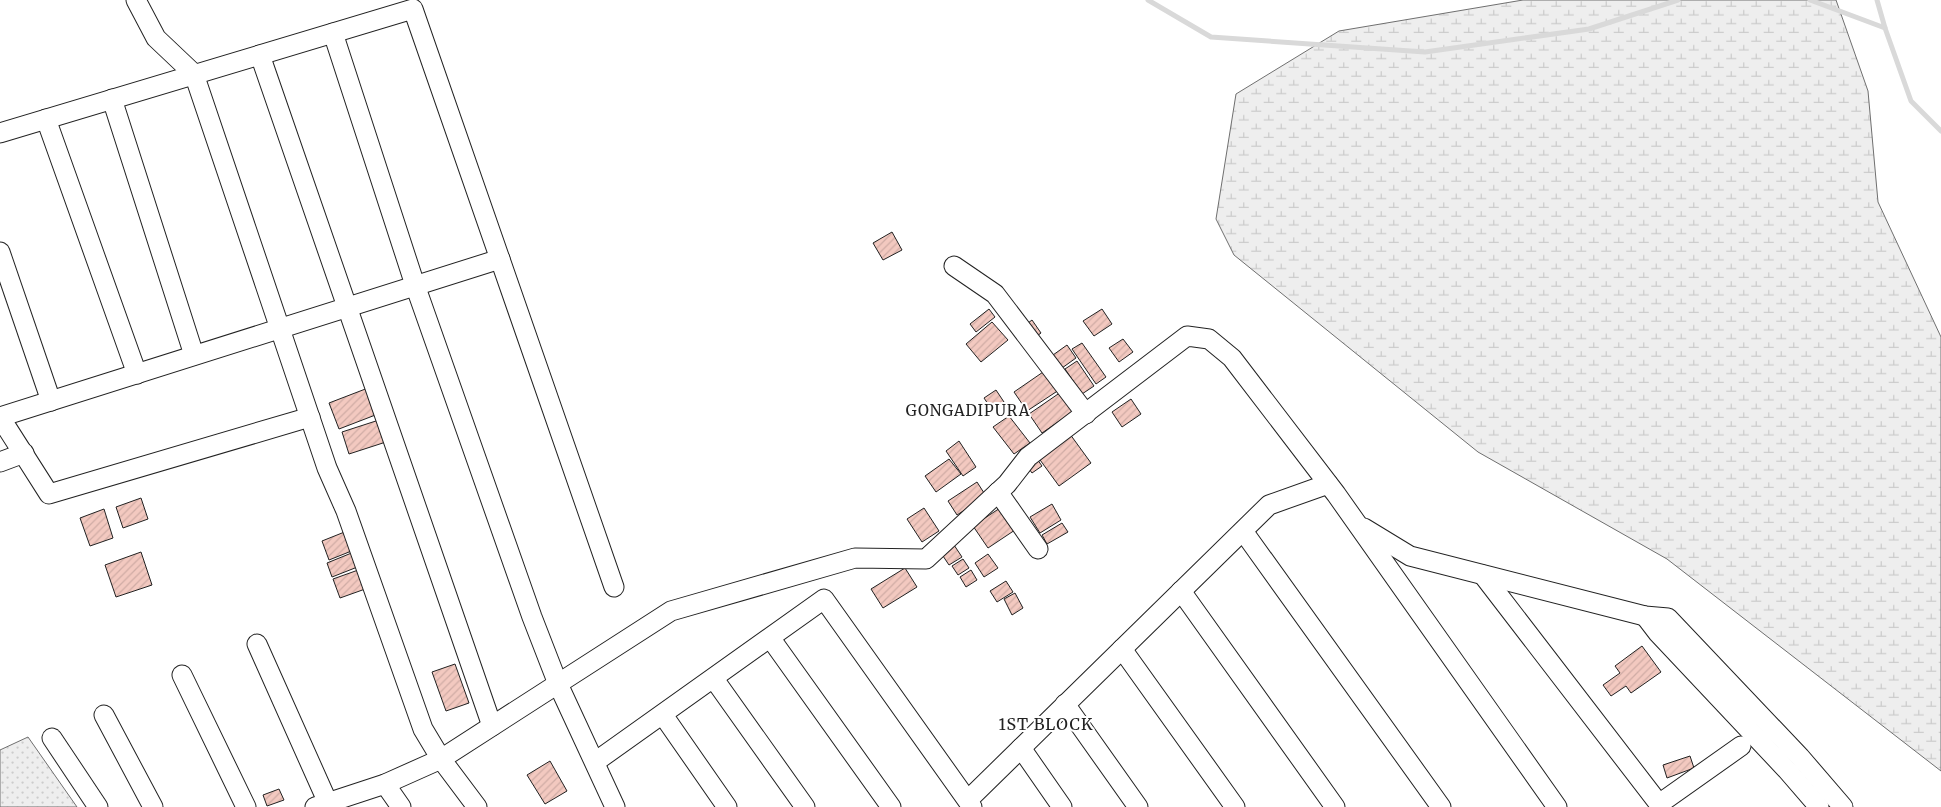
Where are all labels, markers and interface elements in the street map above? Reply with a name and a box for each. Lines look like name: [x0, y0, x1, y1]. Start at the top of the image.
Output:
district label: GONGADIPURA: [906, 401, 1030, 420]
district label: 1ST BLOCK: [999, 714, 1093, 734]

